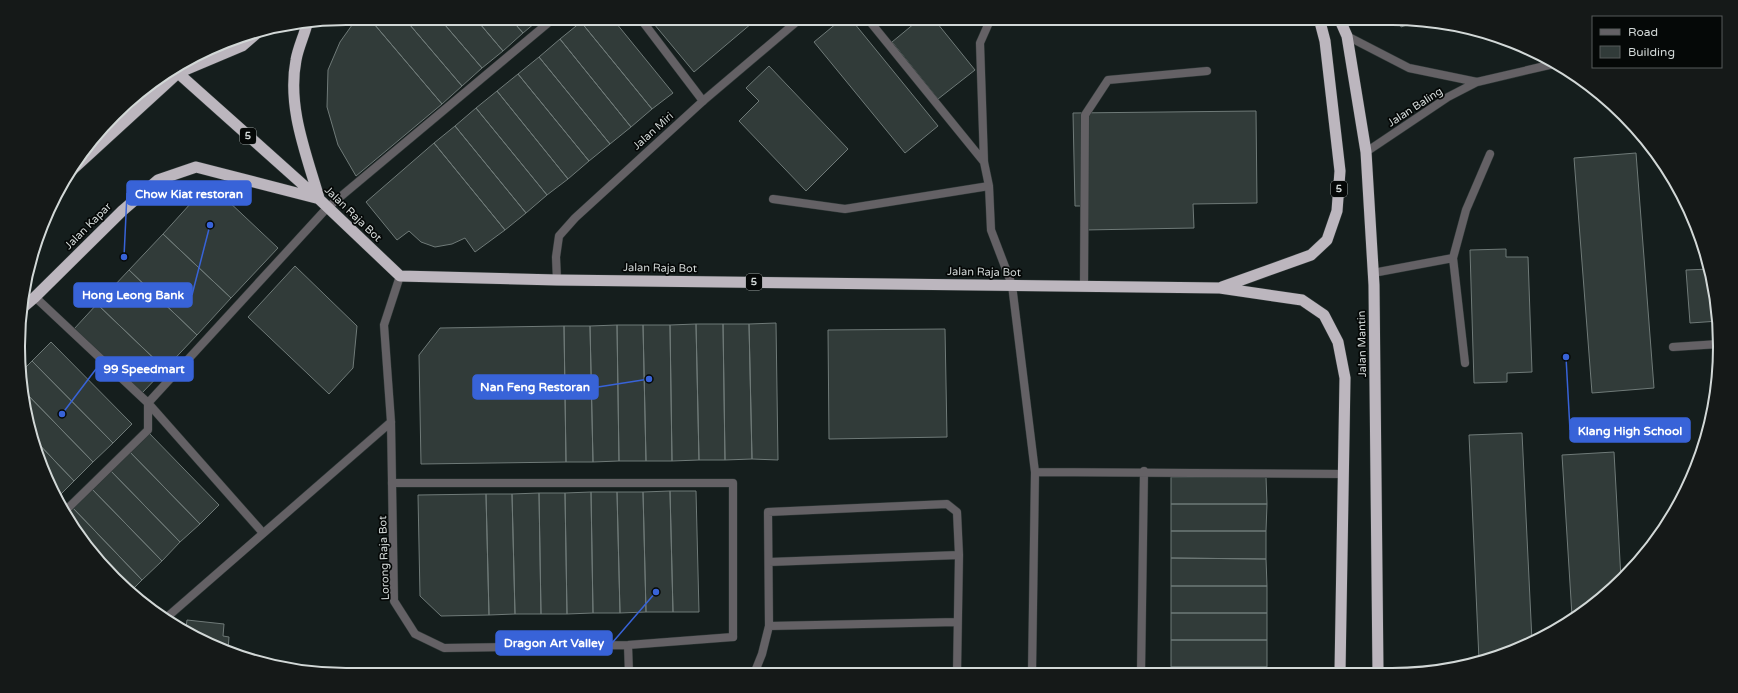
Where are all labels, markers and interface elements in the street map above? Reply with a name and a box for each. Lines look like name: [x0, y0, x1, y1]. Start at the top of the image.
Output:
legend: [1592, 16, 1722, 68]
text: Road: [1628, 25, 1658, 39]
text: Building: [1628, 45, 1675, 59]
street label: Jalan Baling: [1385, 84, 1445, 130]
street label: Jalan Miri: [630, 109, 676, 153]
road number: 5: [240, 128, 256, 144]
callout: Chow Kiat restoran: [127, 181, 251, 205]
road number: 5: [1331, 181, 1347, 197]
street label: Jalan Raja Bot: [322, 184, 384, 244]
text: Chow Kiat restoran: [135, 187, 243, 201]
street label: Jalan Kapar: [62, 199, 115, 252]
street label: Jalan Raja Bot: [623, 261, 697, 275]
street label: Jalan Raja Bot: [947, 265, 1021, 279]
road number: 5: [746, 274, 762, 290]
callout: Hong Leong Bank: [74, 283, 192, 307]
text: Hong Leong Bank: [82, 288, 185, 303]
street label: Jalan Mantin: [1355, 310, 1369, 378]
callout: 99 Speedmart: [96, 357, 193, 381]
text: 99 Speedmart: [103, 362, 185, 377]
callout: Nan Feng Restoran: [473, 375, 598, 399]
text: Nan Feng Restoran: [480, 380, 590, 395]
callout: Klang High School: [1570, 418, 1690, 442]
text: Klang High School: [1578, 424, 1682, 439]
street label: Lorong Raja Bot: [376, 516, 392, 600]
callout: Dragon Art Valley: [496, 631, 612, 655]
text: Dragon Art Valley: [504, 636, 605, 651]

